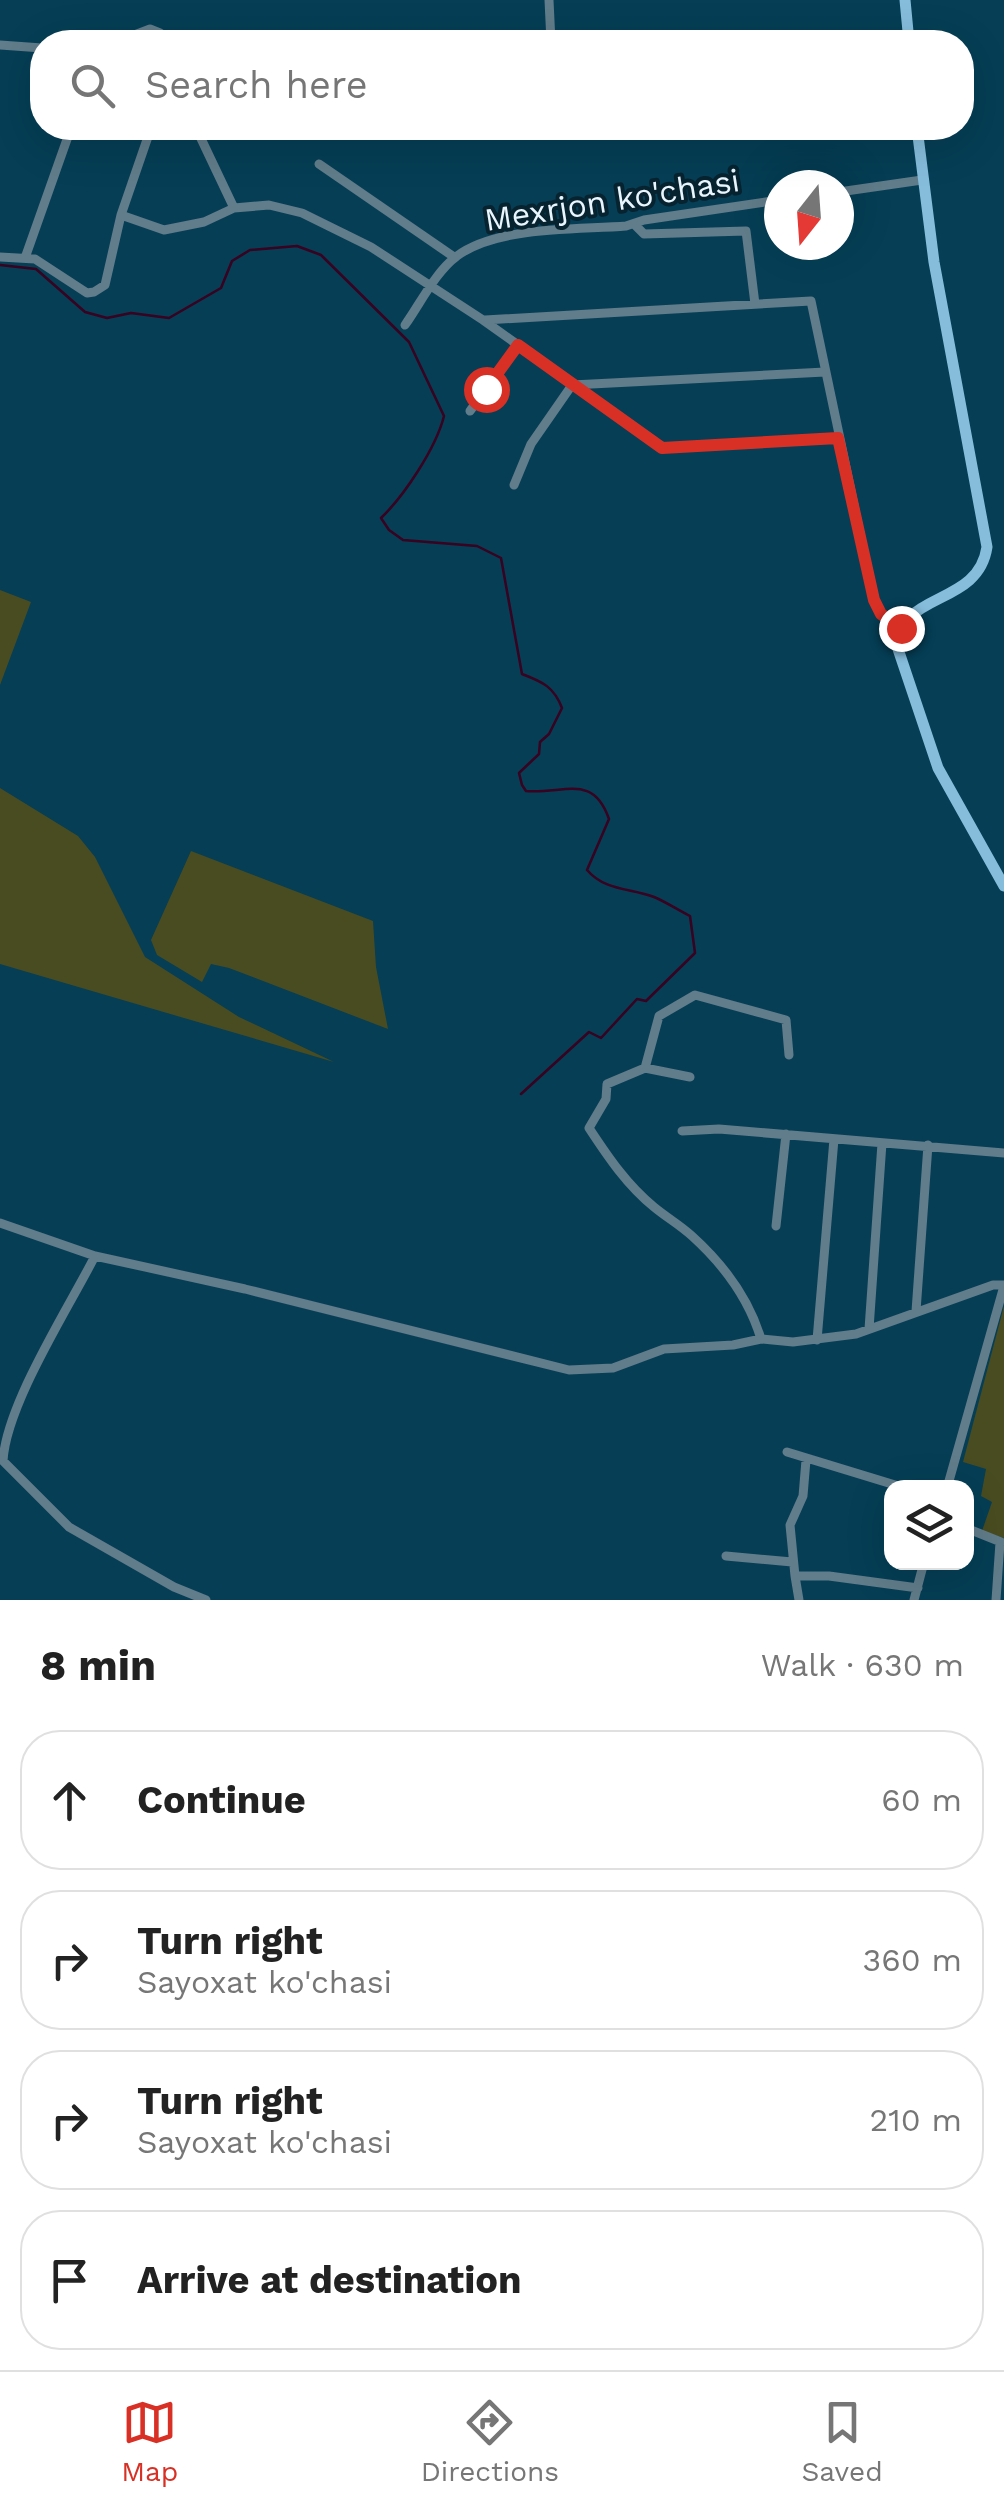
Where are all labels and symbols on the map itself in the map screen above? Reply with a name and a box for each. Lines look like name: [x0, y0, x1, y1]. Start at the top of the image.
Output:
street label: Mexrjon ko'chasi: [482, 161, 742, 239]
north arrow: [764, 170, 854, 260]
route start: [464, 367, 510, 413]
route end: [879, 606, 925, 652]

